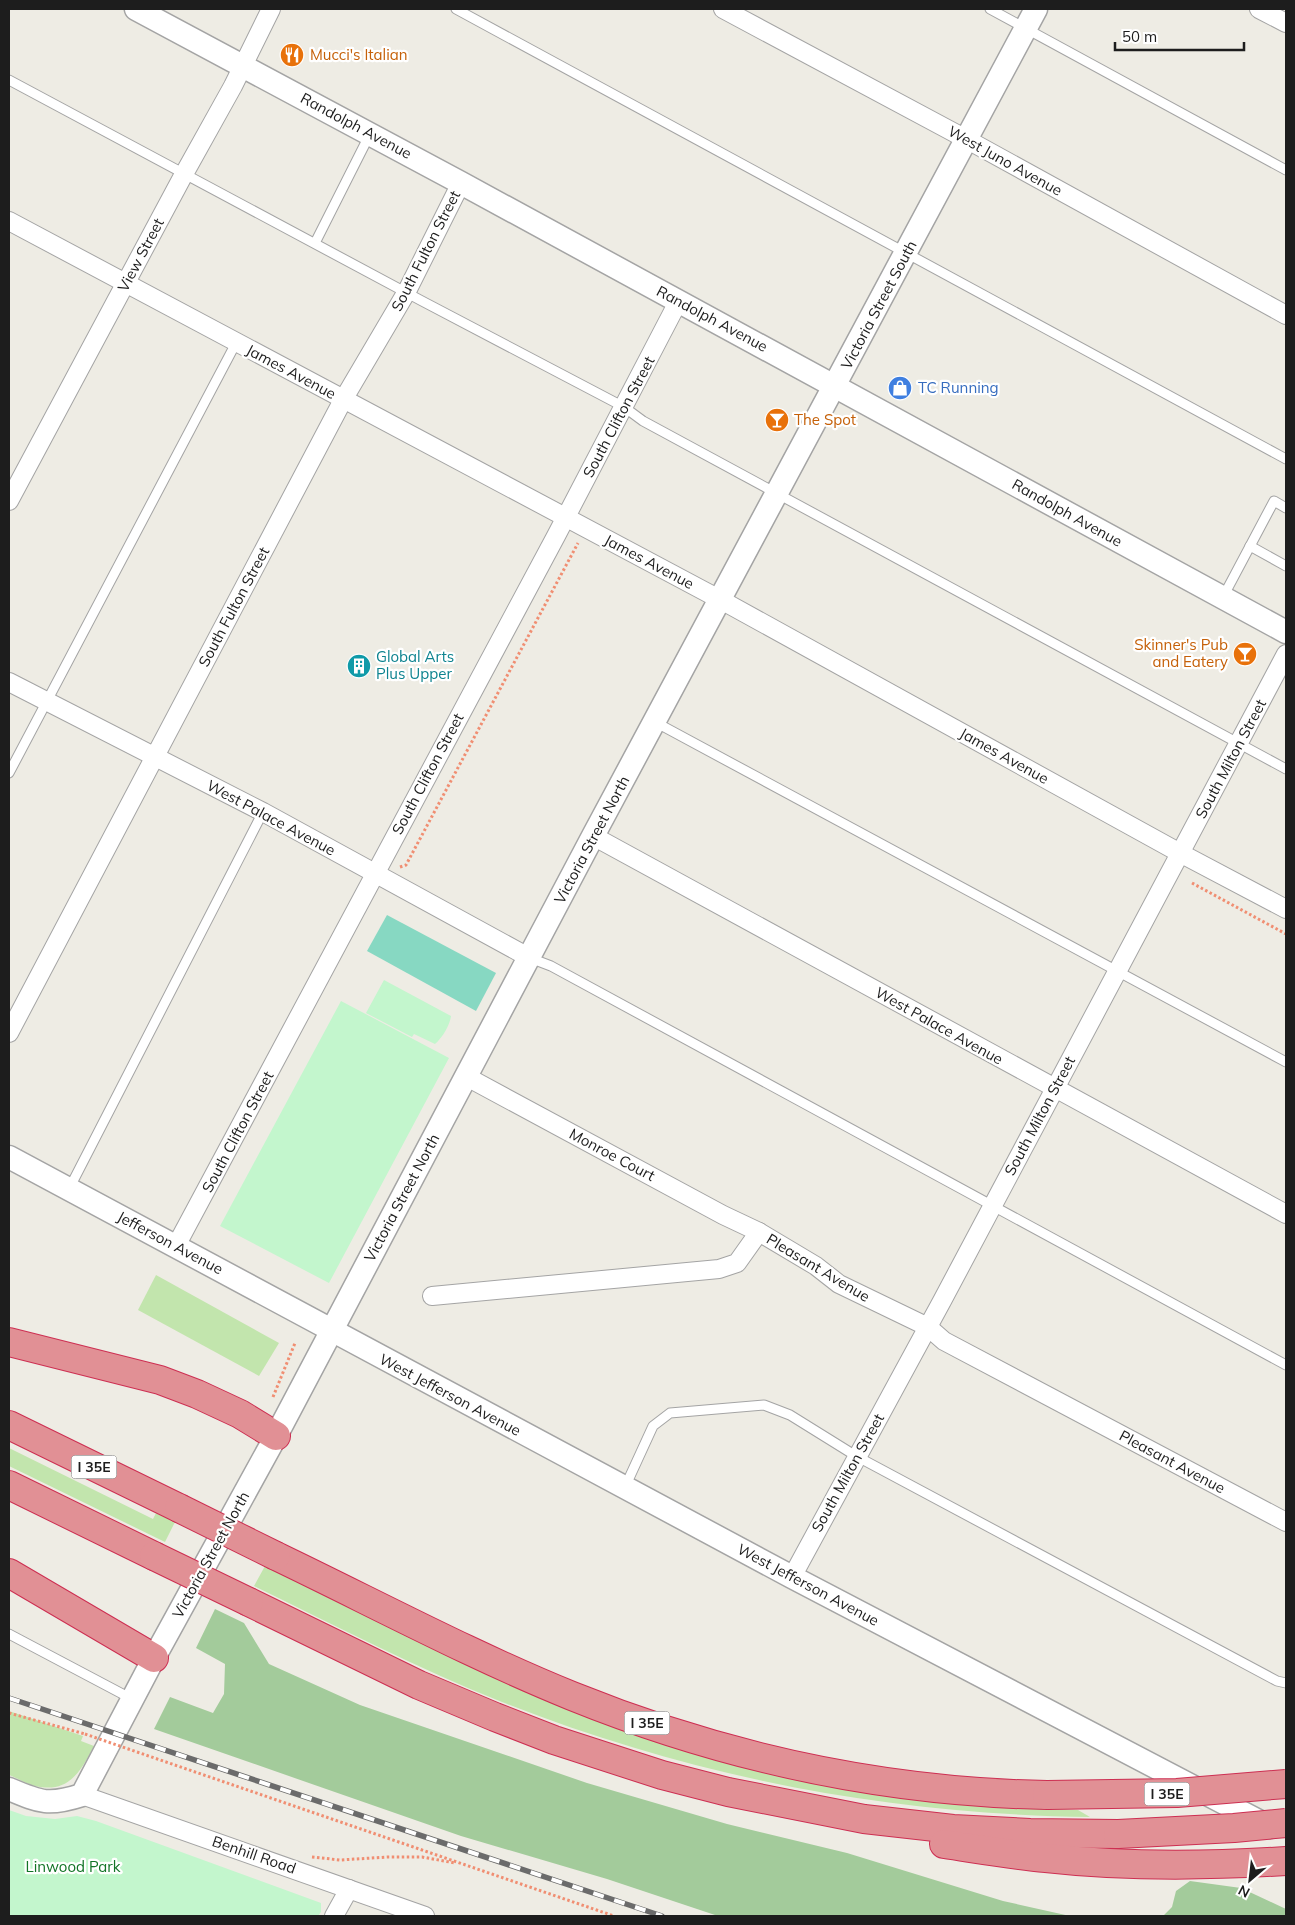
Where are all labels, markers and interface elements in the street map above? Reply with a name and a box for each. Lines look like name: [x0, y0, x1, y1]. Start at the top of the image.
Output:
scale bar: [1115, 20, 1244, 52]
text: 50 m: [1122, 27, 1157, 46]
restaurant icon: Mucci's Italian: [279, 42, 305, 68]
place label: Mucci's Italian: [310, 45, 408, 64]
street label: Randolph Avenue: [297, 88, 415, 163]
street label: West Juno Avenue: [945, 121, 1066, 200]
street label: South Fulton Street: [387, 187, 464, 314]
street label: View Street: [113, 215, 168, 295]
street label: Victoria Street South: [837, 237, 921, 372]
street label: Randolph Avenue: [653, 281, 771, 356]
street label: James Avenue: [243, 340, 339, 403]
street label: South Clifton Street: [579, 353, 659, 481]
shop icon: TC Running: [887, 375, 913, 401]
place label: TC Running: [918, 378, 999, 397]
bar icon: The Spot: [764, 407, 790, 433]
place label: The Spot: [794, 410, 856, 429]
street label: Randolph Avenue: [1009, 474, 1126, 551]
street label: James Avenue: [601, 530, 697, 593]
street label: South Fulton Street: [194, 544, 273, 670]
place label: Skinner's Pub and Eatery: [1134, 635, 1228, 671]
bar icon: Skinner's Pub and Eatery: [1232, 641, 1258, 667]
place label: Global Arts Plus Upper: [376, 647, 454, 683]
building icon: Global Arts Plus Upper: [346, 653, 372, 679]
street label: South Milton Street: [1191, 696, 1270, 822]
street label: South Clifton Street: [388, 710, 468, 838]
street label: James Avenue: [956, 723, 1052, 788]
street label: Victoria Street North: [550, 773, 633, 907]
street label: West Palace Avenue: [204, 776, 339, 860]
street label: West Palace Avenue: [872, 983, 1006, 1069]
street label: South Milton Street: [1000, 1053, 1079, 1179]
street label: South Clifton Street: [198, 1068, 278, 1196]
street label: Monroe Court: [566, 1124, 658, 1185]
street label: Victoria Street North: [360, 1131, 443, 1265]
street label: Jefferson Avenue: [114, 1207, 226, 1278]
street label: Pleasant Avenue: [763, 1229, 873, 1306]
street label: West Jefferson Avenue: [376, 1349, 524, 1440]
street label: South Milton Street: [807, 1410, 888, 1535]
street label: Pleasant Avenue: [1116, 1426, 1228, 1497]
road number: I 35E: [72, 1455, 116, 1478]
street label: Victoria Street North: [168, 1488, 253, 1622]
street label: West Jefferson Avenue: [734, 1539, 882, 1630]
road number: I 35E: [624, 1712, 670, 1735]
road number: I 35E: [1144, 1782, 1190, 1806]
street label: Benhill Road: [210, 1831, 299, 1878]
north arrow: [1225, 1855, 1275, 1905]
park label: Linwood Park: [25, 1857, 121, 1876]
text: N: [1235, 1881, 1253, 1902]

